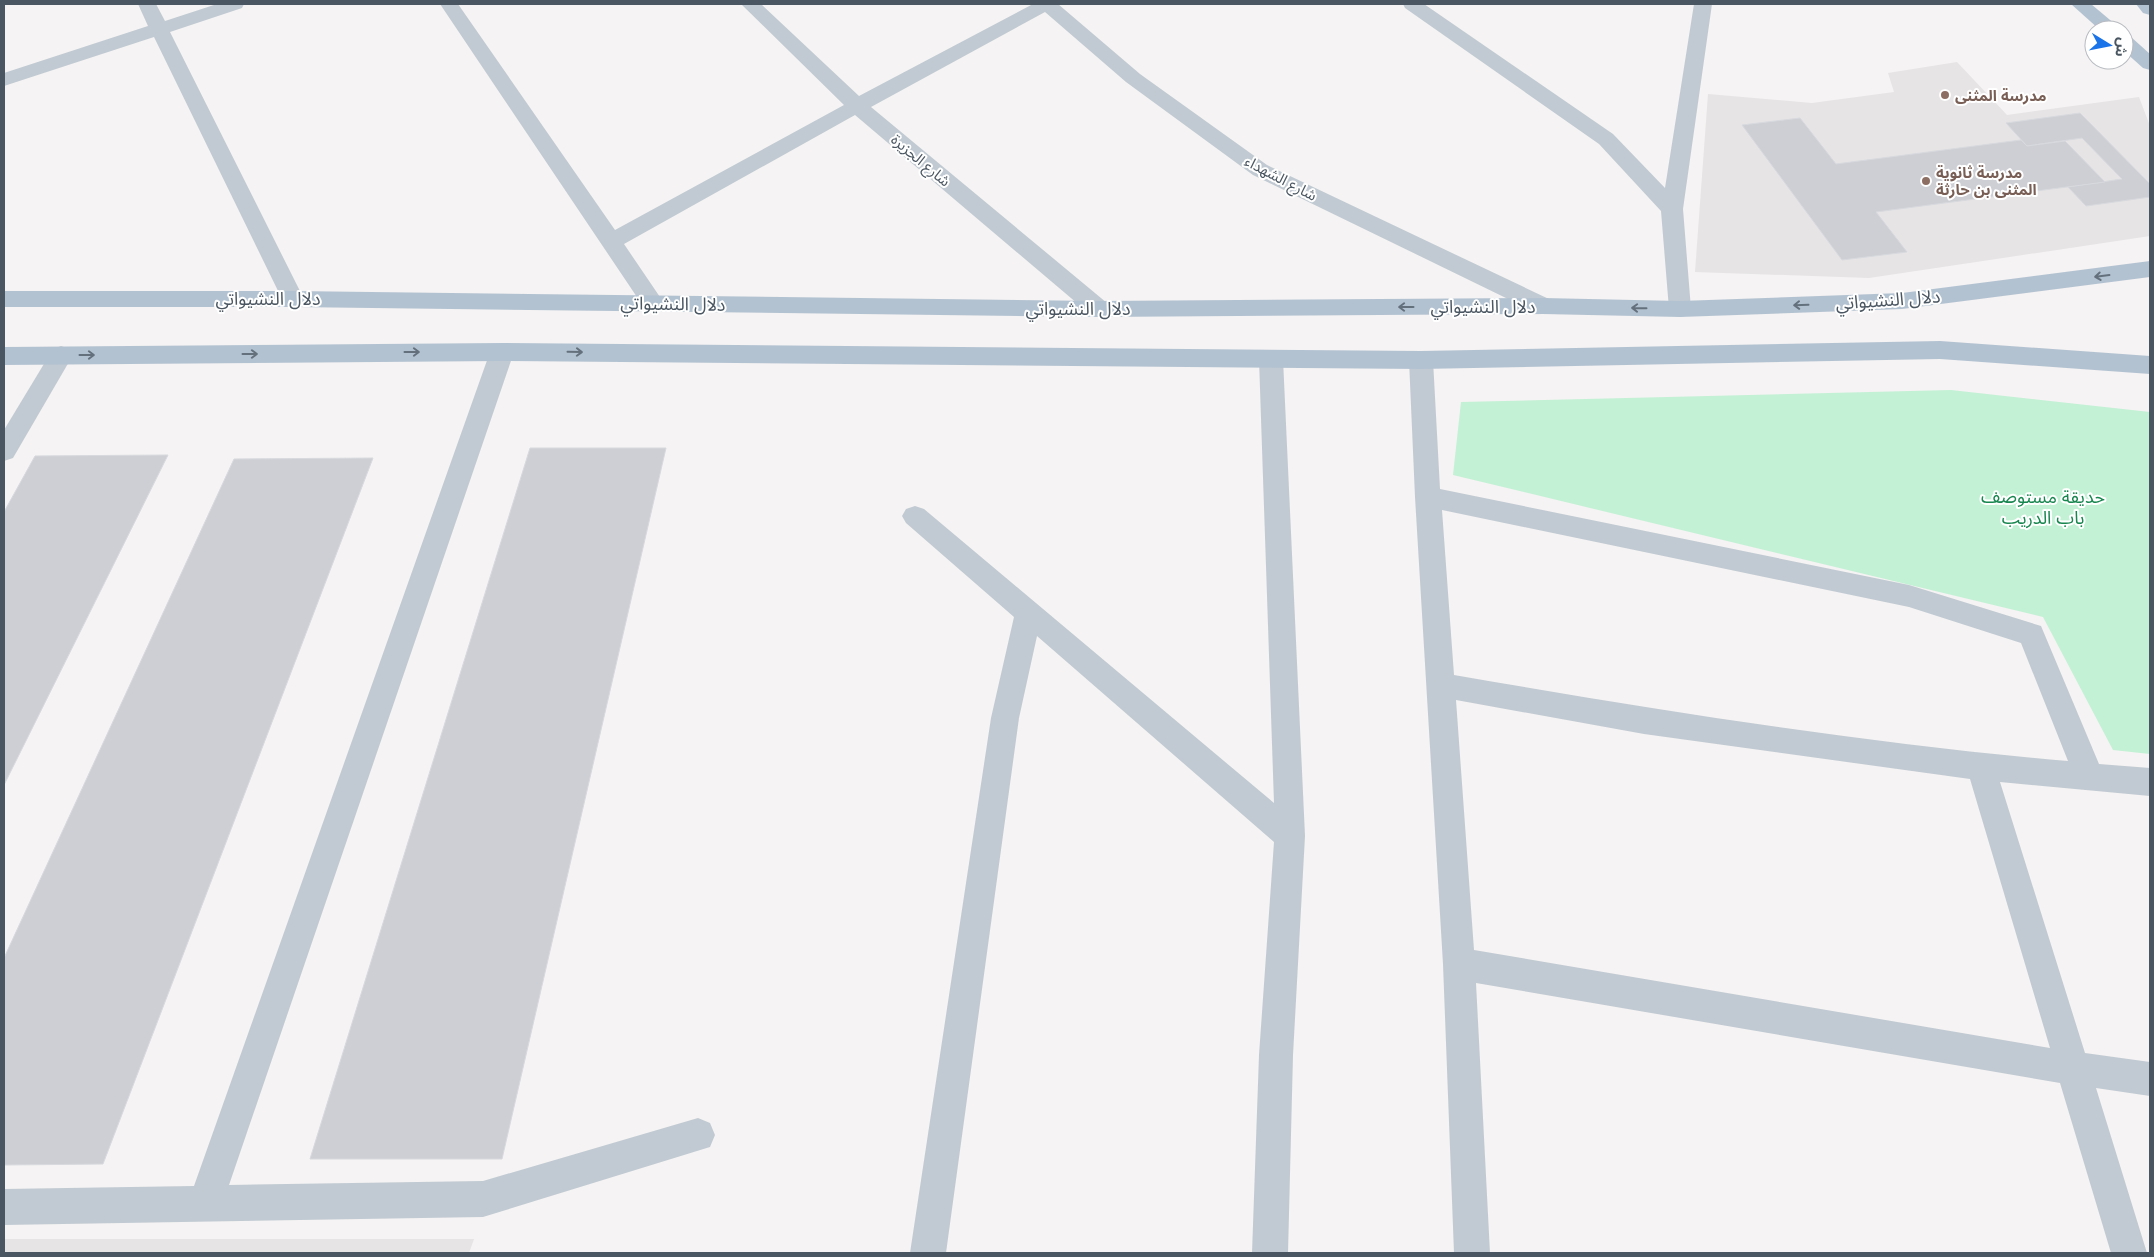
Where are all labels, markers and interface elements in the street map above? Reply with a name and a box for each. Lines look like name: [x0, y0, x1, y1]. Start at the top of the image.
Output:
north arrow: [2084, 20, 2134, 70]
text: ش: [2112, 36, 2131, 58]
place label: مدرسة المثنى: [1955, 87, 2047, 105]
marker: مدرسة المثنى: [1939, 89, 1951, 101]
street label: شارع الجزيرة: [885, 130, 954, 193]
street label: شارع الشهداء: [1240, 152, 1320, 208]
place label: مدرسة ثانوية المثنى بن حارثة: [1936, 164, 2037, 199]
marker: مدرسة ثانوية المثنى بن حارثة: [1920, 175, 1932, 187]
one-way arrow: [2094, 271, 2110, 281]
street label: دلال النشيواتي: [1835, 286, 1941, 317]
street label: دلال النشيواتي: [215, 289, 321, 312]
street label: دلال النشيواتي: [620, 293, 726, 318]
street label: دلال النشيواتي: [1430, 297, 1536, 320]
street label: دلال النشيواتي: [1025, 299, 1131, 322]
one-way arrow: [1793, 300, 1809, 309]
one-way arrow: [1398, 302, 1414, 312]
one-way arrow: [1631, 303, 1647, 313]
one-way arrow: [404, 347, 420, 357]
one-way arrow: [566, 347, 583, 357]
one-way arrow: [242, 349, 258, 359]
one-way arrow: [79, 350, 95, 360]
park label: حديقة مستوصف باب الدريب: [1981, 487, 2105, 529]

